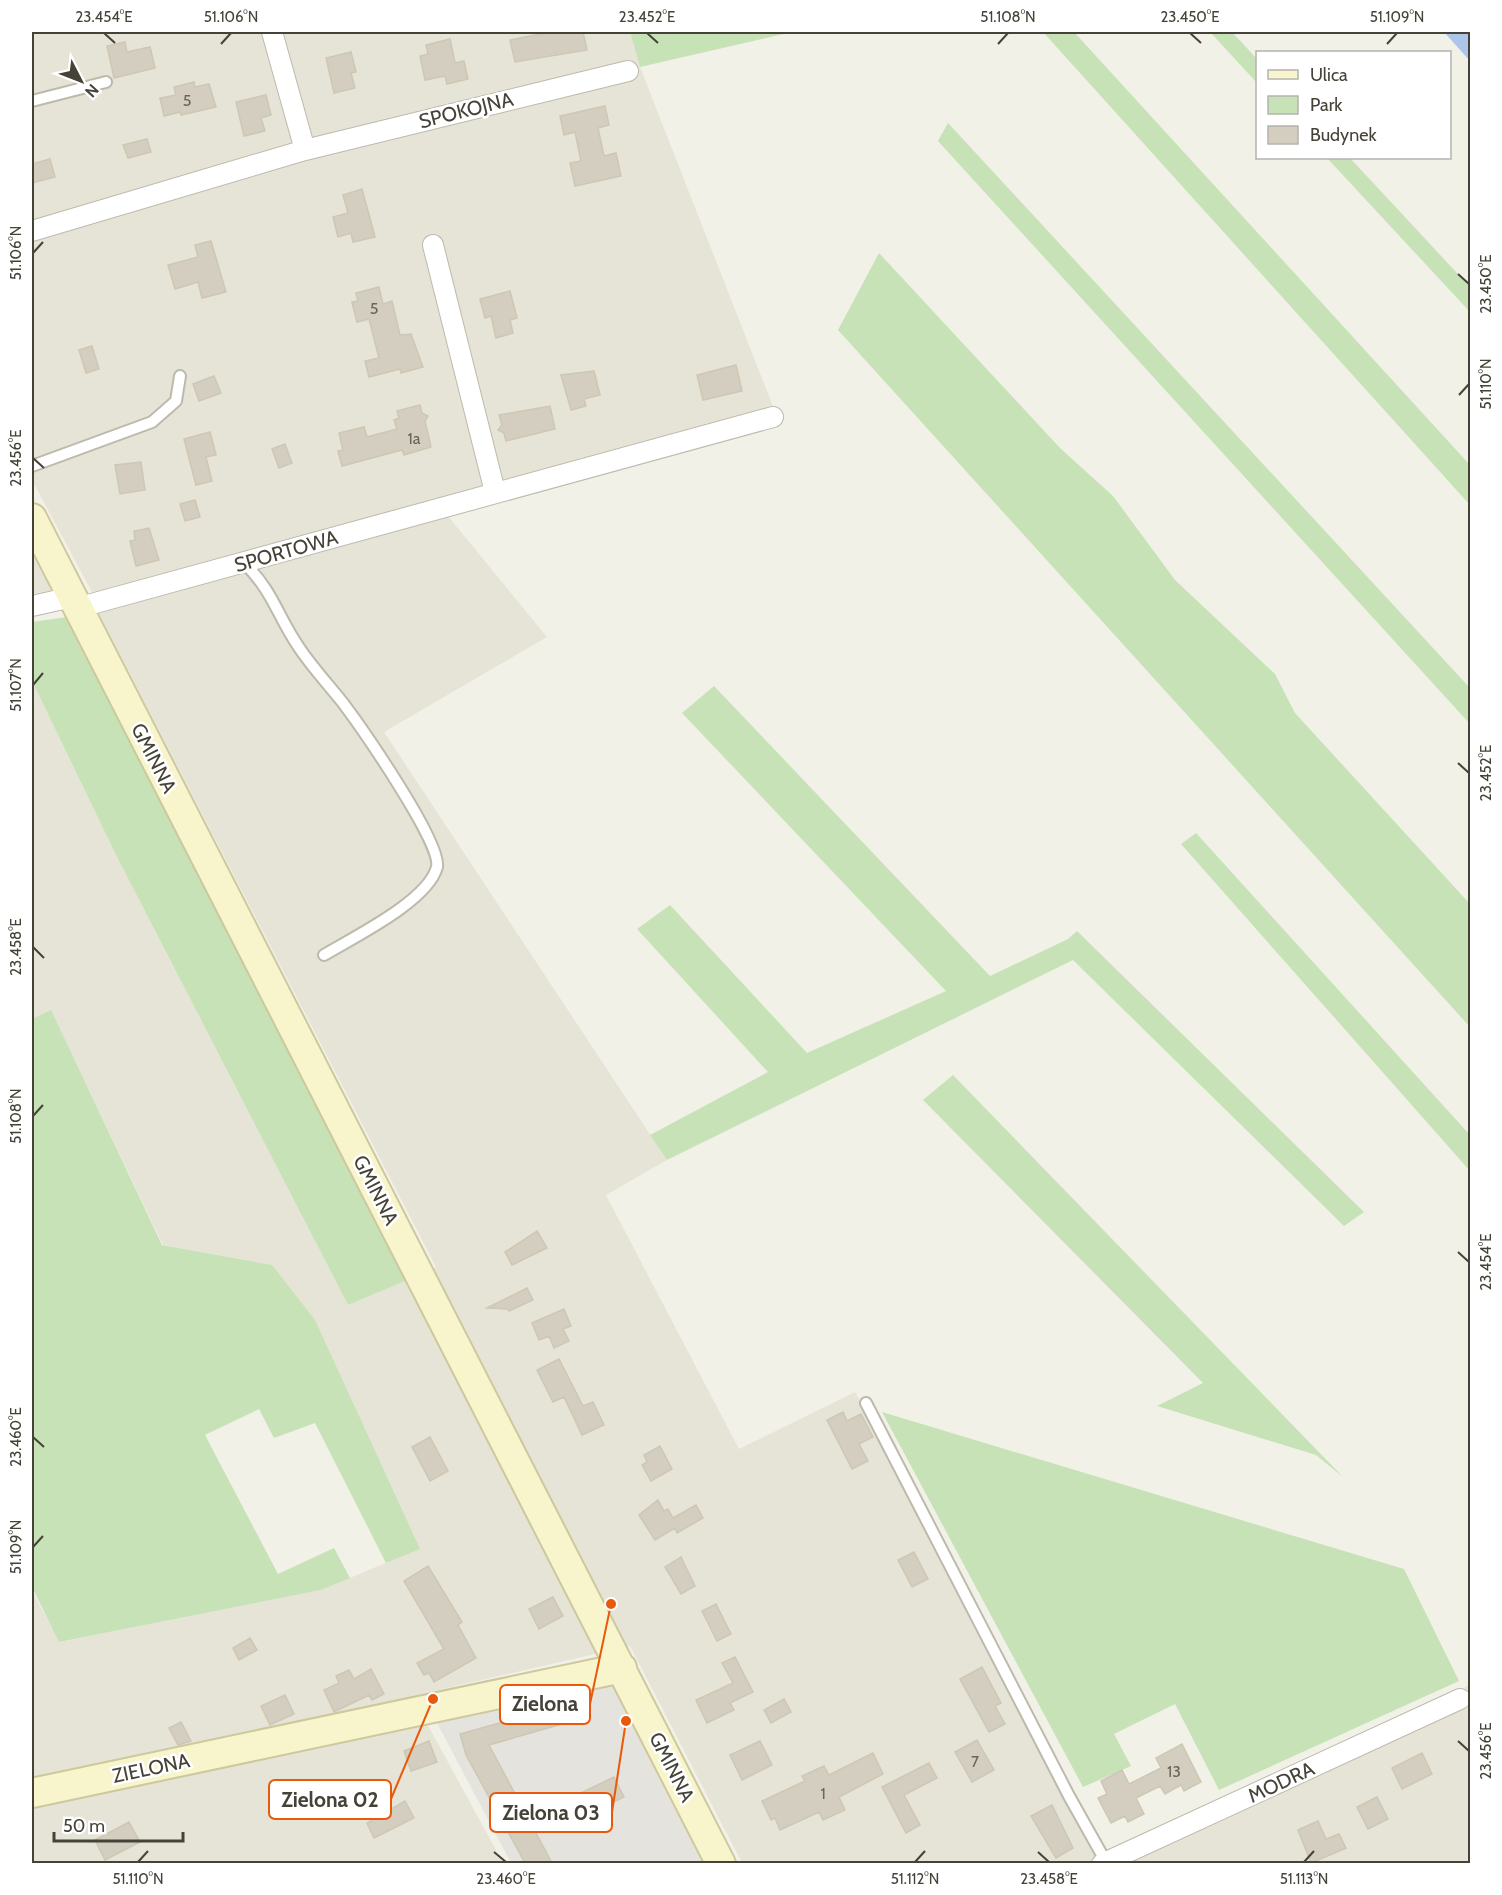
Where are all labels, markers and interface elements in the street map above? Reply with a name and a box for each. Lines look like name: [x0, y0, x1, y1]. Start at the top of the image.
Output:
text: 23.454°E: [75, 8, 133, 26]
text: 51.106°N: [204, 8, 258, 26]
text: 23.452°E: [619, 8, 675, 26]
text: 51.108°N: [980, 8, 1036, 26]
text: 23.450°E: [1160, 8, 1220, 26]
text: 51.109°N: [1370, 8, 1424, 26]
north arrow: [51, 51, 111, 111]
legend: [1256, 51, 1451, 159]
text: Ulica: [1310, 64, 1348, 86]
text: N: [81, 80, 103, 101]
street label: SPOKOJNA: [416, 87, 516, 133]
house number: 5: [183, 91, 191, 110]
text: Park: [1310, 94, 1343, 116]
text: Budynek: [1310, 124, 1377, 146]
text: 51.106°N: [7, 226, 25, 280]
text: 23.450°E: [1477, 254, 1495, 314]
house number: 5: [370, 299, 378, 318]
text: 51.110°N: [1477, 358, 1495, 410]
house number: 1a: [408, 429, 421, 448]
text: 23.456°E: [7, 430, 25, 486]
street label: SPORTOWA: [232, 525, 341, 577]
text: 51.107°N: [7, 658, 25, 712]
street label: GMINNA: [126, 719, 182, 798]
text: 23.452°E: [1477, 745, 1495, 801]
text: 23.458°E: [7, 918, 25, 976]
text: 51.108°N: [7, 1088, 25, 1144]
street label: GMINNA: [348, 1151, 404, 1230]
text: 23.454°E: [1477, 1233, 1495, 1291]
text: 23.460°E: [7, 1407, 25, 1467]
text: 51.109°N: [7, 1520, 25, 1574]
callout: Zielona: [500, 1685, 590, 1724]
text: Zielona: [512, 1691, 579, 1716]
text: 23.456°E: [1477, 1723, 1495, 1779]
street label: GMINNA: [644, 1728, 700, 1807]
street label: ZIELONA: [110, 1748, 193, 1788]
house number: 7: [971, 1752, 979, 1771]
street label: MODRA: [1244, 1756, 1319, 1808]
house number: 13: [1167, 1762, 1181, 1781]
callout: Zielona 02: [269, 1780, 391, 1819]
house number: 1: [820, 1784, 826, 1803]
text: Zielona 02: [281, 1787, 379, 1812]
callout: Zielona 03: [490, 1793, 612, 1832]
text: Zielona 03: [502, 1800, 600, 1825]
scale bar: [54, 1805, 183, 1843]
text: 50 m: [63, 1815, 105, 1837]
text: 51.110°N: [112, 1870, 164, 1888]
text: 23.460°E: [476, 1870, 536, 1888]
text: 51.112°N: [891, 1870, 939, 1888]
text: 23.458°E: [1020, 1870, 1078, 1888]
text: 51.113°N: [1280, 1870, 1328, 1888]

